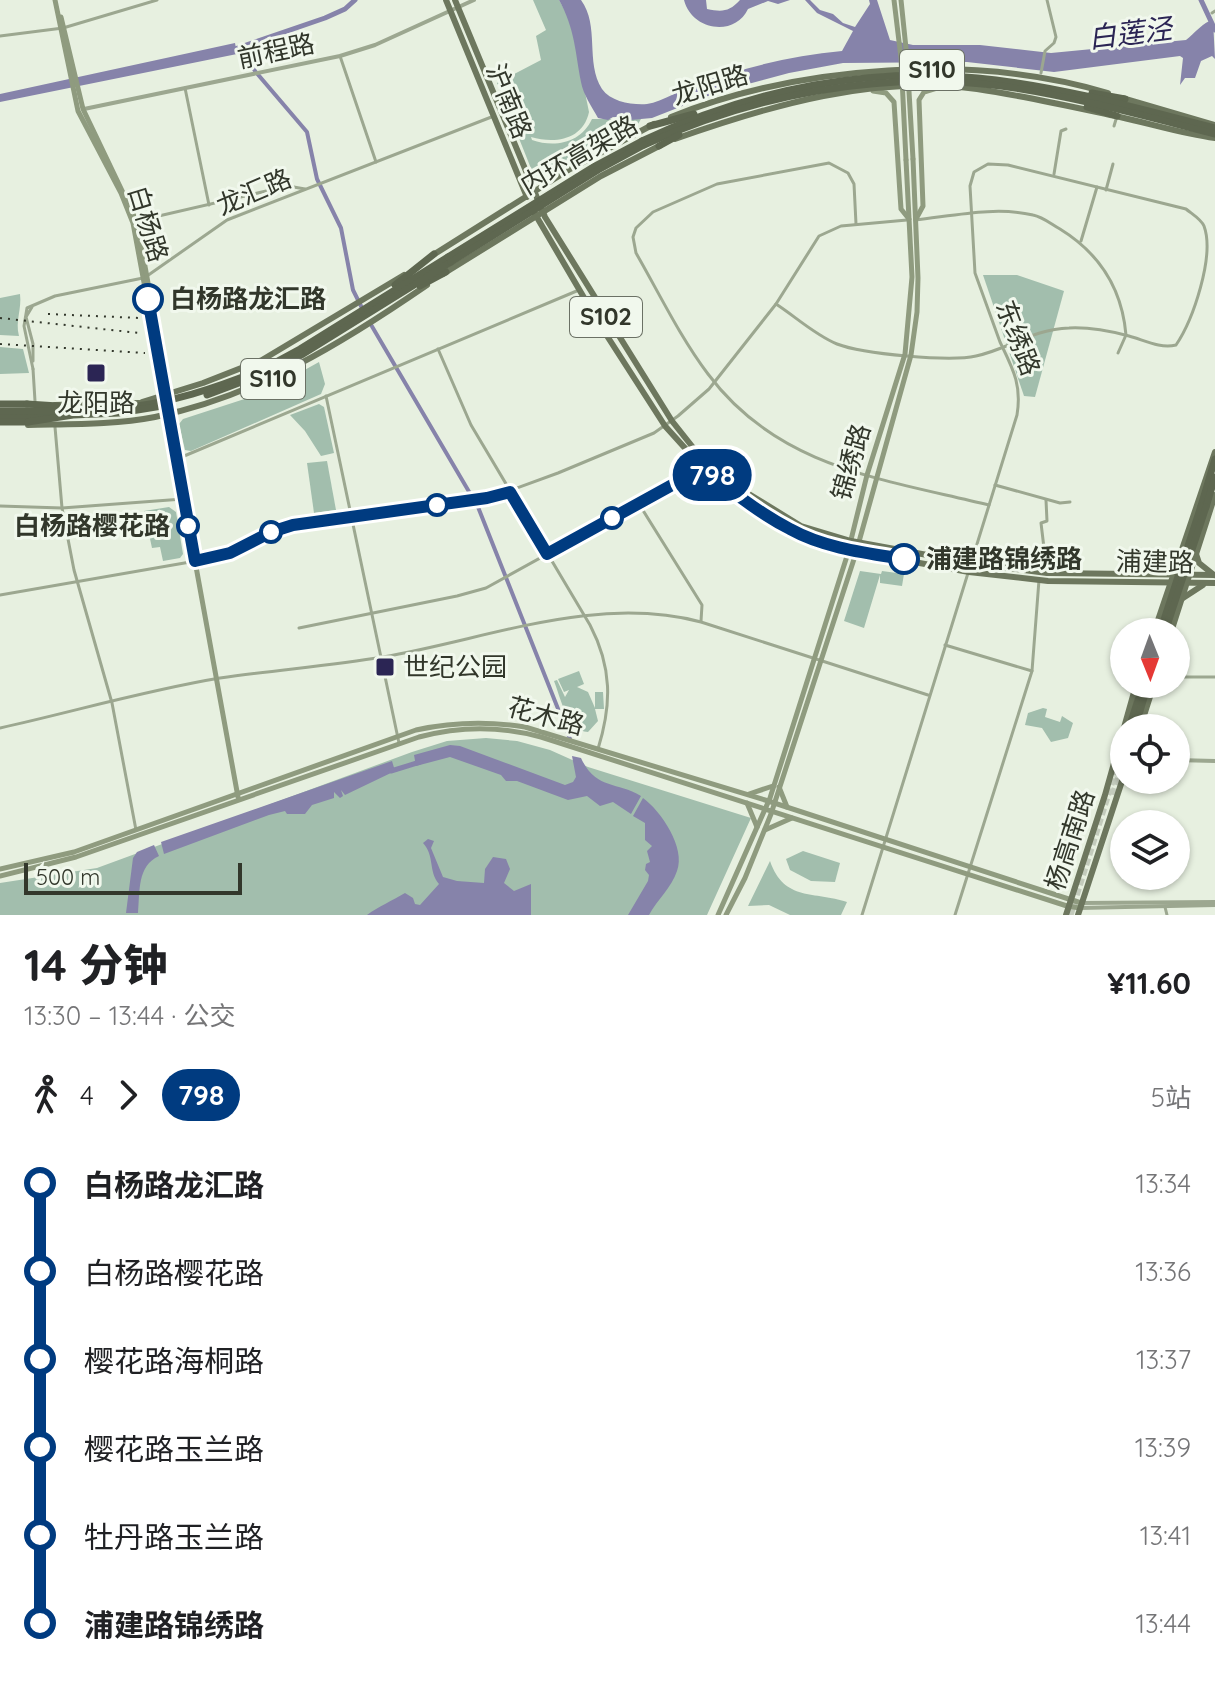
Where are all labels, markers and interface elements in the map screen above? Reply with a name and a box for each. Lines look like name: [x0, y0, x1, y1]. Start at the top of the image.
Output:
water label: 白莲泾: [1086, 10, 1177, 55]
street label: 前程路: [234, 26, 317, 75]
road number: S110: [900, 50, 964, 90]
street label: 龙阳路: [668, 57, 752, 112]
street label: 沪南路: [480, 58, 539, 143]
street label: 内环高架路: [514, 108, 643, 201]
street label: 龙汇路: [211, 161, 296, 222]
street label: 白杨路: [121, 182, 176, 266]
place label: 白杨路龙汇路: [170, 282, 326, 315]
marker: 白杨路龙汇路: [133, 284, 163, 314]
street label: 东绣路: [989, 295, 1048, 380]
road number: S102: [570, 297, 642, 337]
road number: S110: [241, 359, 305, 399]
marker: 龙阳路: [85, 362, 107, 384]
place label: 龙阳路: [57, 386, 135, 419]
street label: 锦绣路: [824, 420, 877, 504]
line badge: 798: [666, 449, 758, 501]
text: 798: [689, 457, 735, 492]
unlabelled marker: [426, 494, 448, 516]
unlabelled marker: [601, 507, 623, 529]
place label: 白杨路樱花路: [14, 509, 170, 542]
marker: 白杨路樱花路: [177, 515, 199, 537]
unlabelled marker: [260, 521, 282, 543]
place label: 浦建路锦绣路: [926, 542, 1082, 575]
marker: 浦建路锦绣路: [889, 544, 919, 574]
street label: 浦建路: [1116, 544, 1194, 579]
north arrow: [1110, 618, 1190, 698]
map controls: [1110, 618, 1190, 890]
place label: 世纪公园: [403, 650, 507, 683]
marker: 世纪公园: [374, 656, 396, 678]
street label: 花木路: [504, 689, 588, 742]
button: locate: [1110, 714, 1190, 794]
street label: 杨高南路: [1038, 785, 1101, 894]
button: layers: [1110, 810, 1190, 890]
scale bar: [24, 859, 242, 895]
text: 500 m: [36, 863, 100, 891]
text: 14 分钟: [24, 937, 167, 992]
text: ¥11.60: [1107, 964, 1191, 1002]
text: 13:30 – 13:44 · 公交: [24, 999, 235, 1032]
icon: walk: [24, 1073, 68, 1117]
icon: forward: [106, 1073, 150, 1117]
text: 798: [178, 1077, 224, 1112]
text: 4: [80, 1079, 94, 1112]
text: 5站: [1151, 1081, 1191, 1114]
text: 白杨路龙汇路: [84, 1166, 264, 1204]
text: 13:34: [1136, 1167, 1191, 1200]
text: 白杨路樱花路: [84, 1254, 264, 1292]
text: 13:36: [1135, 1255, 1191, 1288]
text: 樱花路海桐路: [84, 1342, 264, 1380]
text: 13:37: [1136, 1343, 1191, 1376]
text: 樱花路玉兰路: [84, 1430, 264, 1468]
text: 13:39: [1135, 1431, 1191, 1464]
text: 牡丹路玉兰路: [84, 1518, 264, 1556]
text: 13:41: [1140, 1519, 1191, 1552]
text: 浦建路锦绣路: [84, 1606, 264, 1644]
text: 13:44: [1135, 1607, 1191, 1640]

